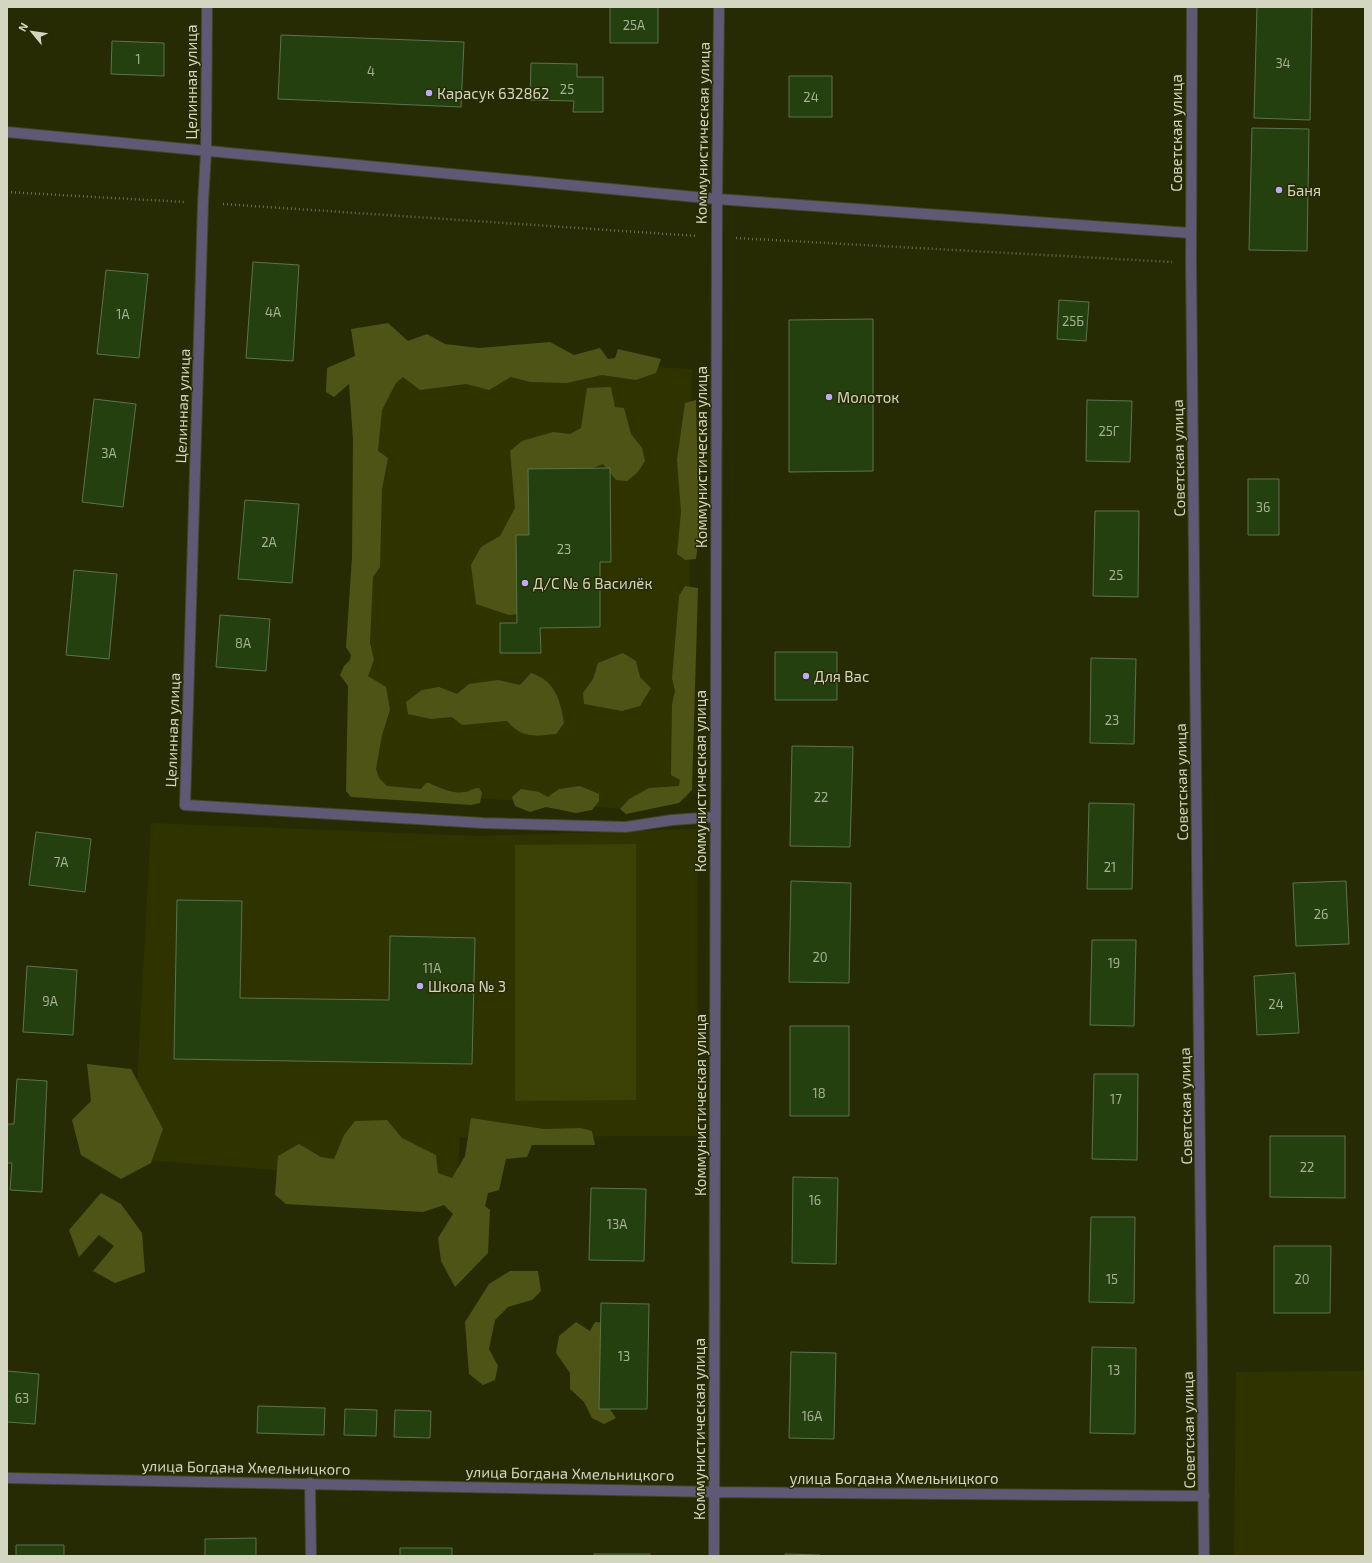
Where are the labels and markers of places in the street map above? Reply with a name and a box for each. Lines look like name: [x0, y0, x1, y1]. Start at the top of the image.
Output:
place label: Карасук 632862: [437, 84, 550, 103]
marker: Карасук 632862: [424, 88, 434, 98]
place label: Баня: [1287, 181, 1321, 199]
marker: Баня: [1274, 185, 1284, 195]
place label: Молоток: [837, 388, 899, 406]
marker: Молоток: [824, 392, 834, 402]
place label: Д/С № 6 Василёк: [533, 574, 652, 592]
marker: Д/С № 6 Василёк: [520, 578, 530, 588]
place label: Для Вас: [814, 667, 869, 685]
marker: Для Вас: [801, 671, 811, 681]
place label: Школа № 3: [428, 977, 506, 995]
marker: Школа № 3: [415, 981, 425, 991]

